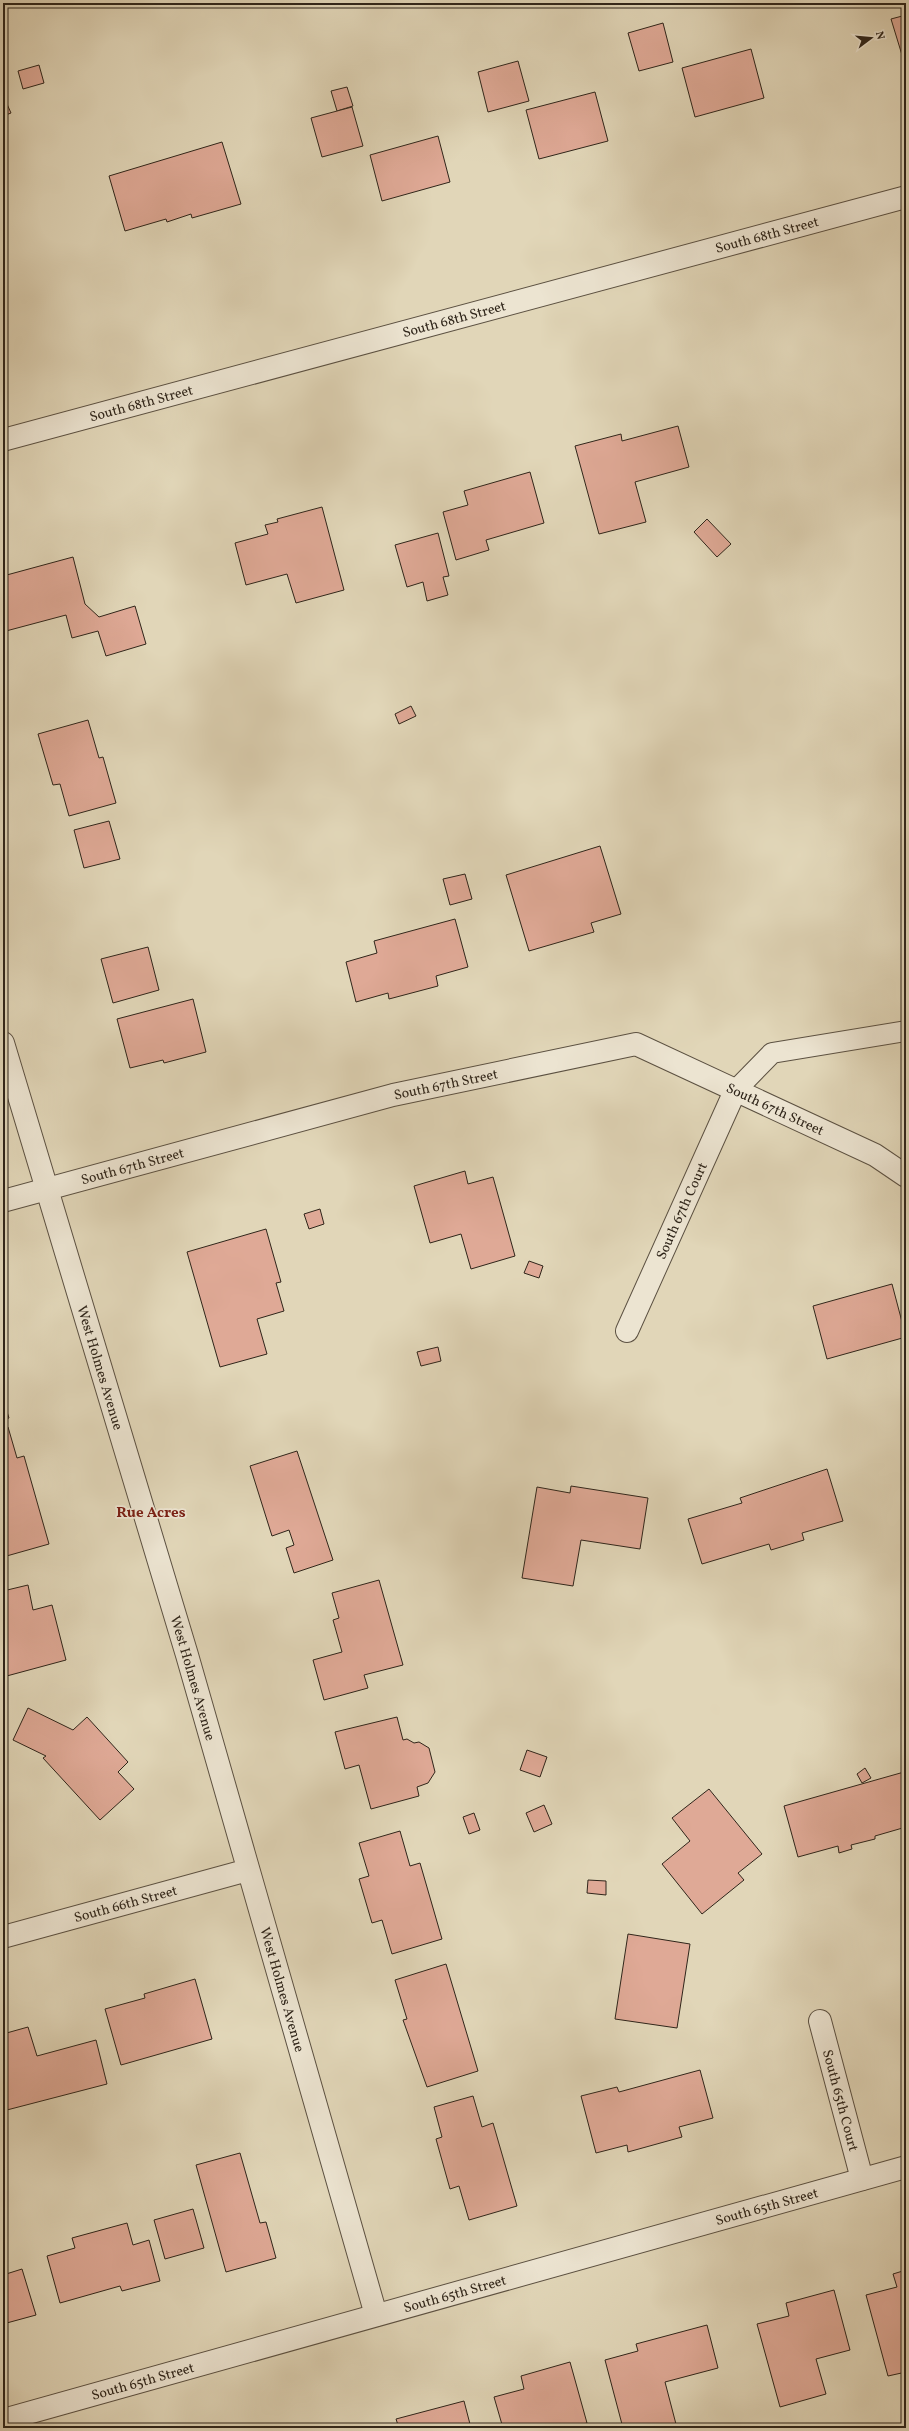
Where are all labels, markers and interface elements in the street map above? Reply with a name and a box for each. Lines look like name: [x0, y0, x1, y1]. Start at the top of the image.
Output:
north arrow: [851, 18, 891, 58]
text: N: [871, 30, 887, 42]
street label: South 68th Street: [713, 213, 821, 259]
street label: South 68th Street: [401, 297, 508, 343]
street label: South 68th Street: [88, 381, 195, 427]
street label: South 67th Street: [392, 1065, 500, 1106]
street label: South 67th Street: [723, 1079, 827, 1141]
street label: South 67th Street: [79, 1144, 186, 1190]
street label: South 67th Court: [652, 1160, 713, 1263]
street label: West Holmes Avenue: [71, 1304, 127, 1433]
district label: Rue Acres: [116, 1503, 186, 1524]
street label: West Holmes Avenue: [165, 1614, 219, 1743]
street label: South 66th Street: [72, 1882, 180, 1928]
street label: West Holmes Avenue: [254, 1925, 308, 2055]
street label: South 65th Court: [817, 2048, 862, 2154]
street label: South 65th Street: [713, 2184, 821, 2231]
street label: South 65th Street: [401, 2271, 509, 2318]
street label: South 65th Street: [90, 2359, 197, 2406]

